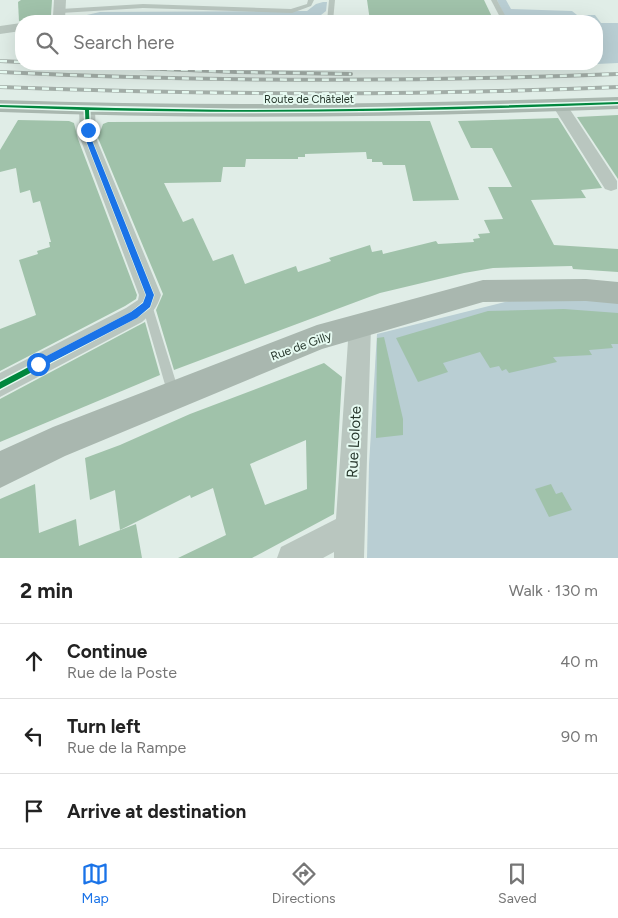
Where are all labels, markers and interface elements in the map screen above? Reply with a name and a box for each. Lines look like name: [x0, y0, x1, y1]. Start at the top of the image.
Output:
search box: [15, 15, 603, 70]
icon: search: [33, 29, 61, 57]
text: Search here: [73, 31, 175, 54]
street label: Route de Châtelet: [264, 93, 354, 106]
route end: [77, 119, 100, 142]
street label: Rue de Gilly: [269, 328, 334, 363]
route start: [27, 353, 50, 376]
street label: Rue Lolote: [343, 406, 365, 478]
text: 2 min: [20, 578, 73, 603]
text: Walk · 130 m: [509, 581, 598, 600]
text: Continue: [67, 640, 147, 663]
icon: ahead: [20, 647, 48, 675]
text: 40 m: [560, 652, 598, 671]
text: Rue de la Poste: [67, 663, 177, 682]
text: Turn left: [67, 715, 141, 738]
icon: left: [20, 722, 48, 750]
text: 90 m: [561, 727, 598, 746]
text: Rue de la Rampe: [67, 738, 186, 757]
icon: arrive: [20, 797, 48, 825]
text: Arrive at destination: [67, 800, 246, 823]
tab: Map: [81, 860, 109, 907]
tab: Directions: [272, 860, 336, 907]
tab: Saved: [498, 860, 537, 907]

